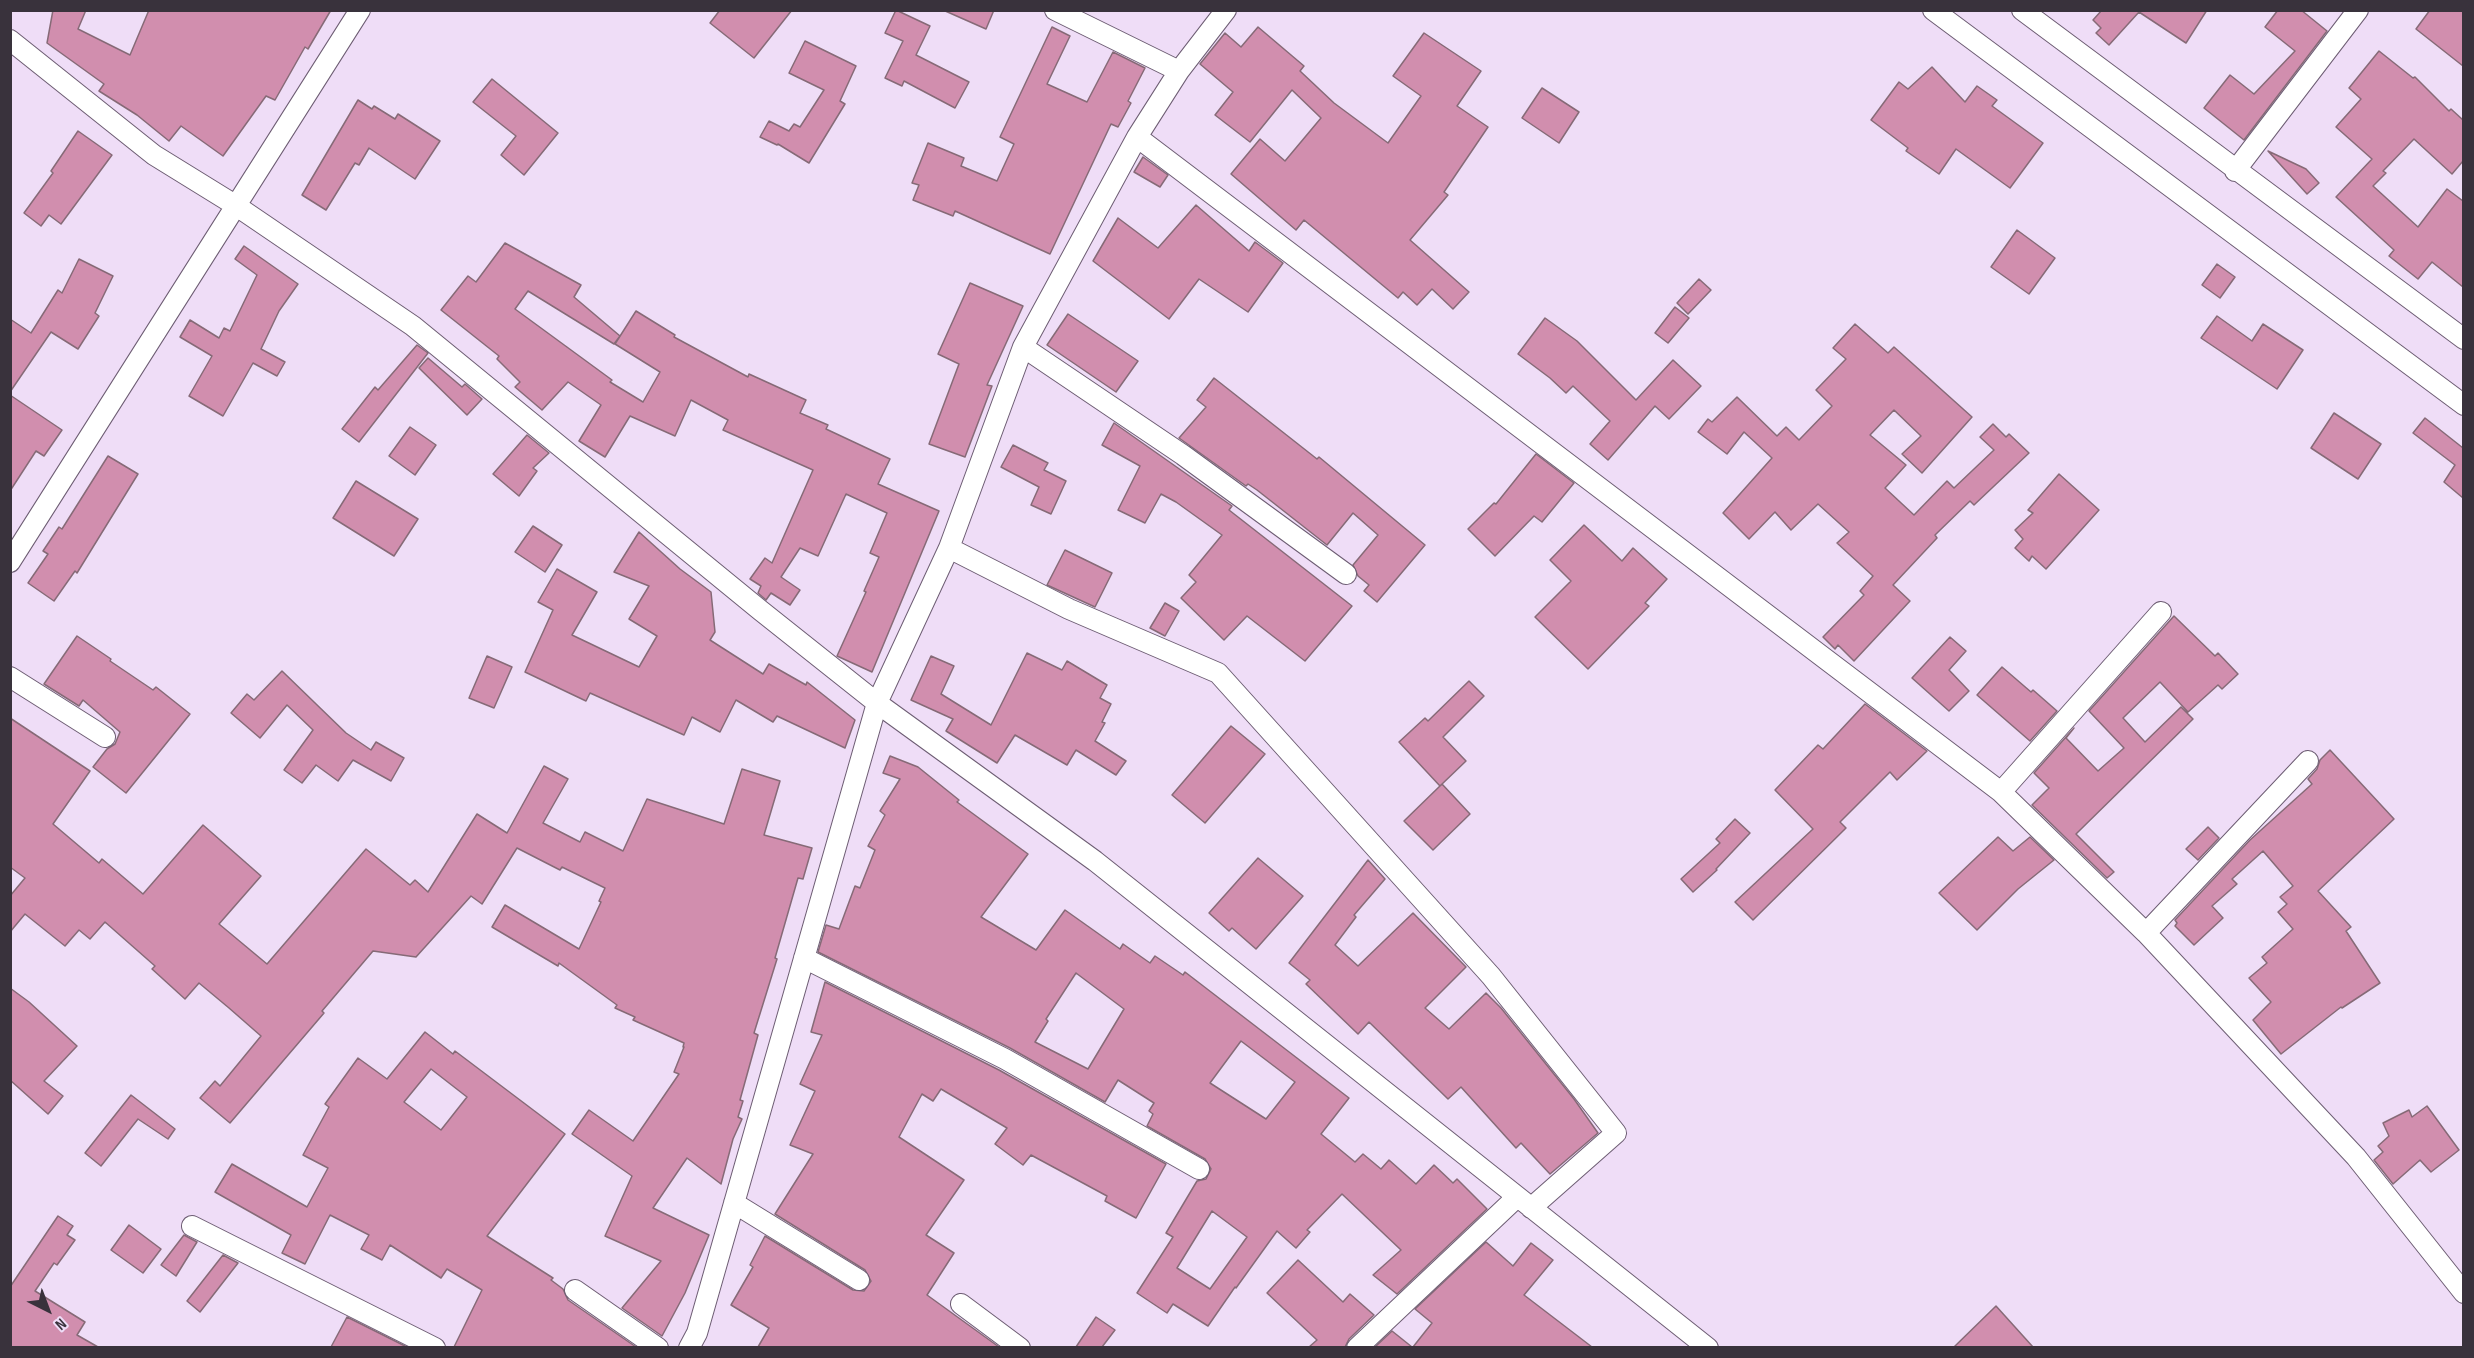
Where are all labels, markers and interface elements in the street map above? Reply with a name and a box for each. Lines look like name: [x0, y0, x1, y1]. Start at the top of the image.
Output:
north arrow: [18, 1280, 78, 1340]
text: N: [51, 1314, 70, 1334]

